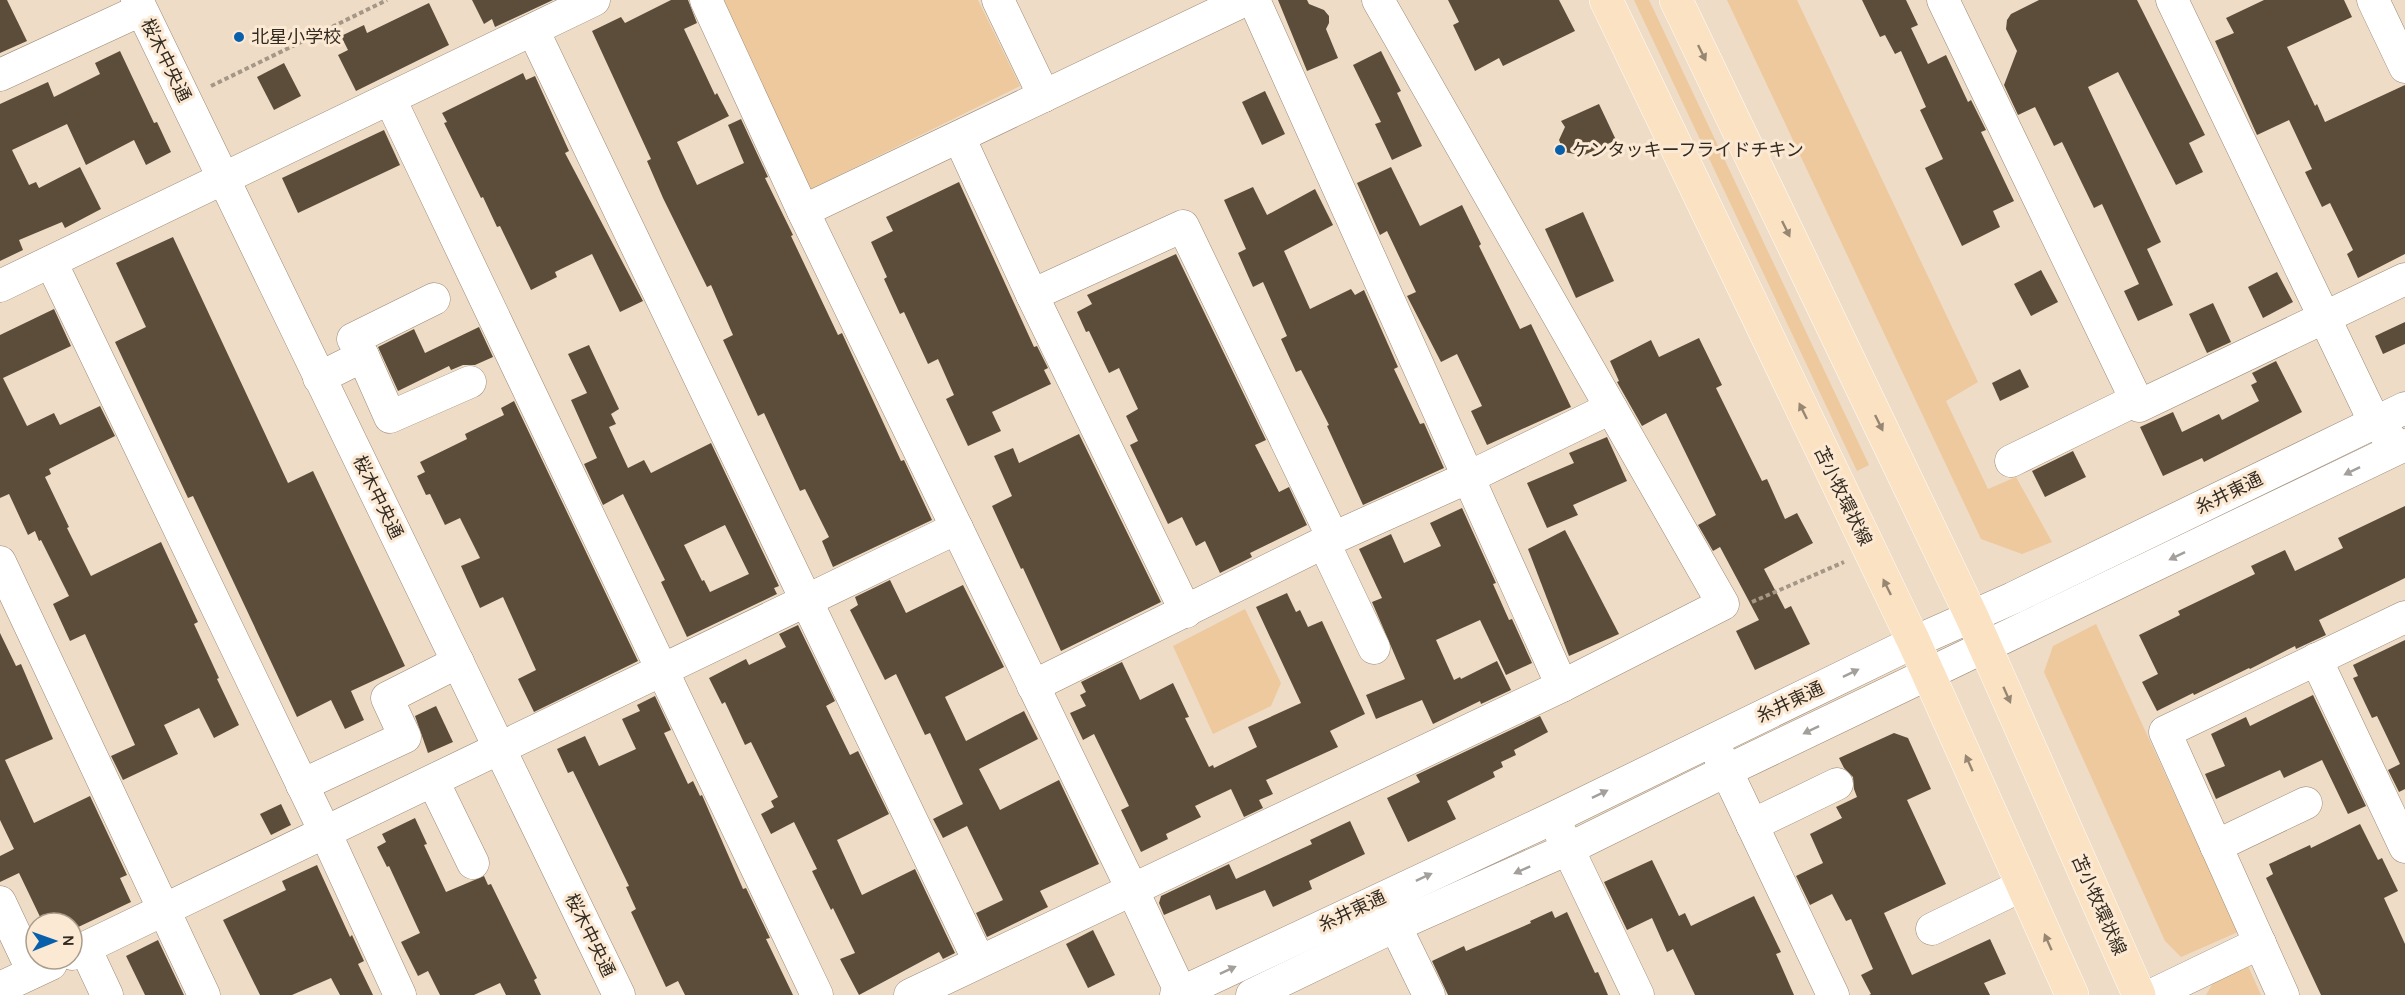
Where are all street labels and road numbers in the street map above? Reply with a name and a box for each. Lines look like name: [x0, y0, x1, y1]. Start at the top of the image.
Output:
street label: 桜木中央通: [136, 15, 196, 105]
street label: 苫小牧環状線: [1809, 443, 1877, 549]
street label: 桜木中央通: [348, 452, 408, 542]
street label: 糸井東通: [2192, 467, 2266, 519]
street label: 糸井東通: [1753, 677, 1827, 727]
street label: 苫小牧環状線: [2067, 851, 2131, 959]
street label: 糸井東通: [1315, 886, 1389, 936]
street label: 桜木中央通: [560, 890, 620, 980]

